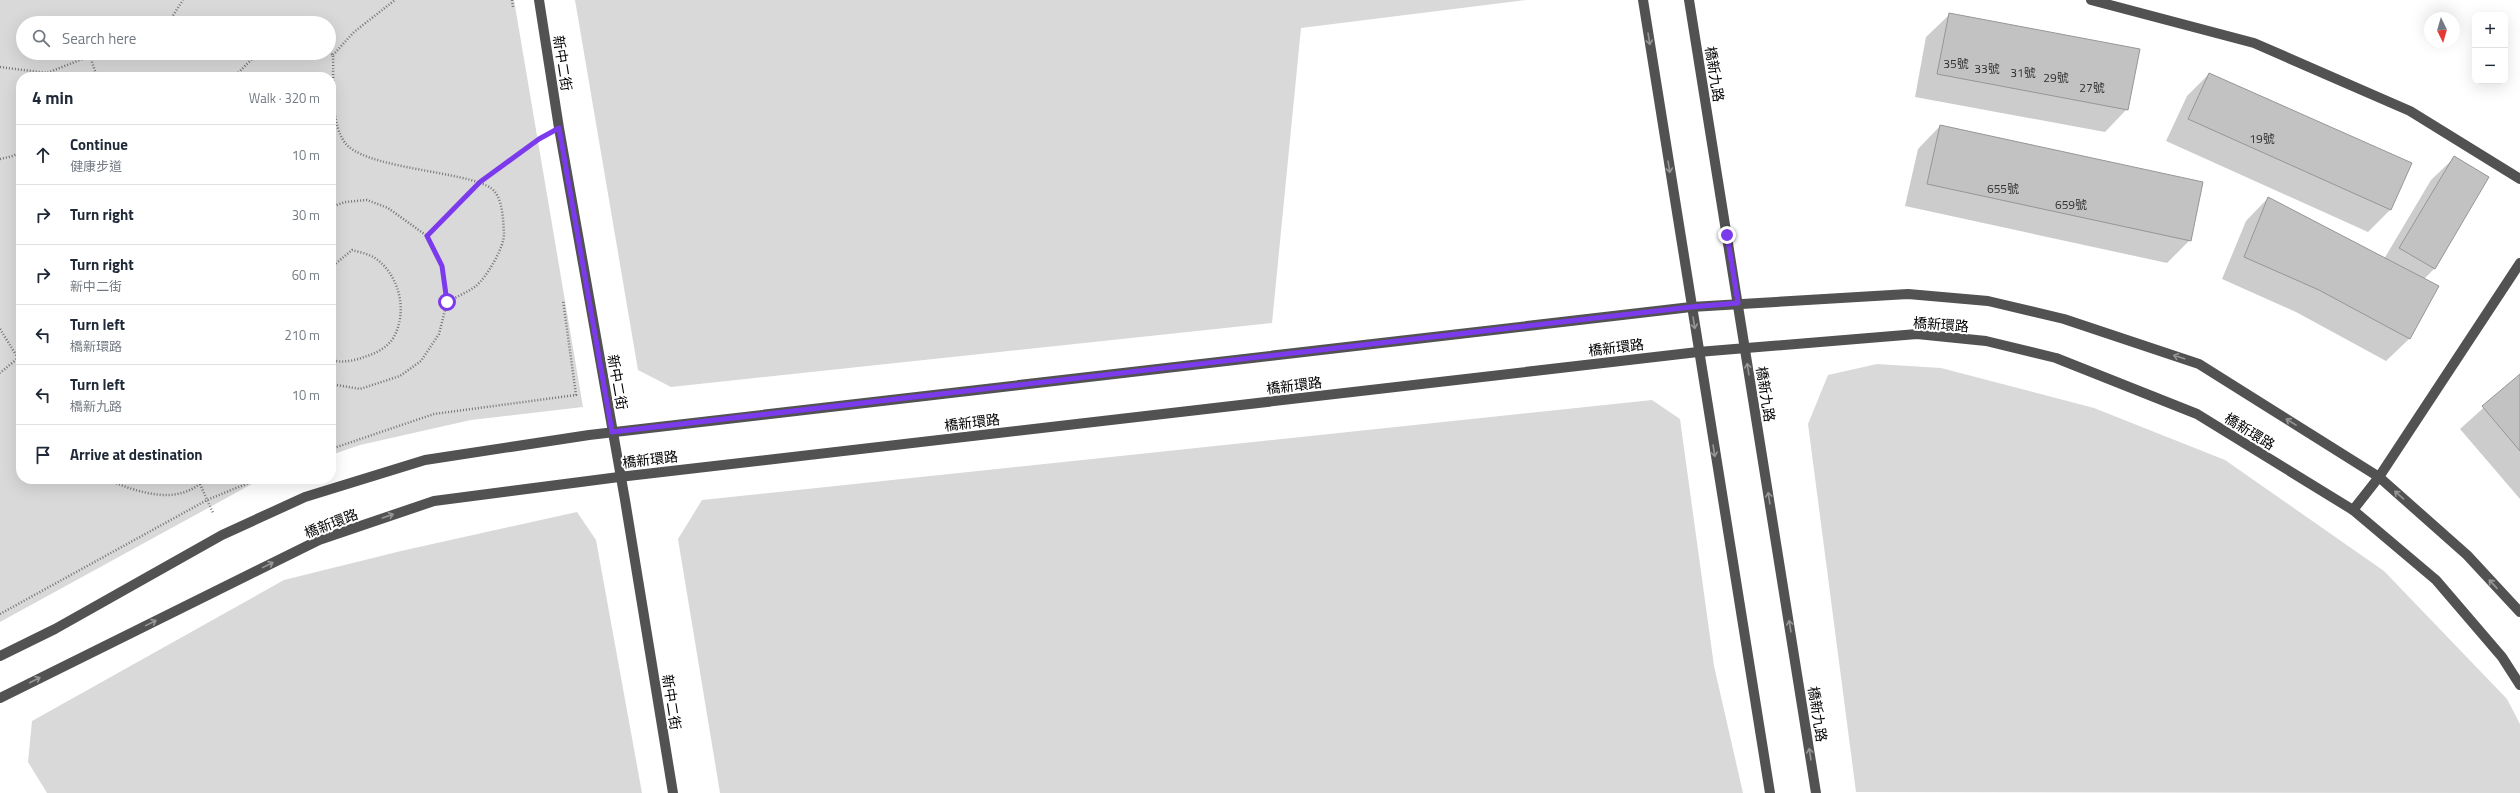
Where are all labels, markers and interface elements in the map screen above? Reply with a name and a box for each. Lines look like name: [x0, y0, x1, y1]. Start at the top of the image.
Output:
north arrow: [2424, 12, 2460, 48]
map controls: [2472, 12, 2508, 84]
button: +: [2472, 12, 2508, 48]
search box: [16, 16, 336, 60]
icon: search: [30, 27, 52, 49]
text: Search here: [62, 27, 136, 50]
one-way arrow: [1645, 32, 1653, 45]
street label: 新中二街: [548, 34, 578, 92]
street label: 橋新九路: [1700, 45, 1730, 103]
button: −: [2472, 48, 2508, 84]
house number: 35號: [1943, 54, 1969, 73]
house number: 33號: [1974, 59, 2000, 78]
house number: 31號: [2010, 63, 2036, 82]
house number: 29號: [2043, 68, 2069, 87]
house number: 27號: [2079, 78, 2105, 97]
text: 4 min: [32, 85, 73, 111]
text: Walk · 320 m: [249, 88, 320, 108]
house number: 19號: [2249, 129, 2275, 148]
text: Continue: [70, 133, 128, 156]
icon: ahead: [32, 144, 54, 166]
text: 10 m: [292, 145, 320, 165]
text: 健康步道: [70, 156, 122, 176]
one-way arrow: [1665, 160, 1673, 173]
house number: 655號: [1987, 179, 2019, 198]
house number: 659號: [2055, 195, 2087, 214]
text: Turn right: [70, 203, 134, 226]
icon: right: [32, 204, 54, 226]
text: 30 m: [292, 205, 320, 225]
route end: [1718, 226, 1736, 244]
text: Turn right: [70, 253, 134, 276]
icon: right: [32, 264, 54, 286]
text: 60 m: [292, 265, 320, 285]
text: 新中二街: [70, 276, 122, 296]
route start: [438, 293, 456, 311]
street label: 橋新環路: [1912, 312, 1970, 336]
text: Turn left: [70, 313, 125, 336]
one-way arrow: [1690, 316, 1698, 329]
icon: left: [32, 324, 54, 346]
text: 210 m: [284, 325, 320, 345]
street label: 橋新環路: [1587, 333, 1645, 361]
text: 橋新環路: [70, 336, 122, 356]
street label: 新中二街: [603, 353, 633, 411]
one-way arrow: [2173, 353, 2186, 360]
one-way arrow: [1744, 363, 1752, 376]
street label: 橋新九路: [1751, 365, 1781, 423]
street label: 橋新環路: [1265, 371, 1323, 399]
text: Turn left: [70, 373, 125, 396]
icon: left: [32, 384, 54, 406]
text: 10 m: [292, 385, 320, 405]
text: 橋新九路: [70, 396, 122, 416]
street label: 橋新環路: [2221, 407, 2279, 455]
street label: 橋新環路: [943, 408, 1001, 436]
one-way arrow: [2286, 418, 2297, 426]
text: Arrive at destination: [70, 443, 203, 466]
icon: arrive: [32, 444, 54, 466]
one-way arrow: [1711, 444, 1719, 457]
street label: 橋新環路: [621, 445, 679, 473]
one-way arrow: [2394, 491, 2404, 500]
one-way arrow: [1765, 492, 1773, 505]
street label: 橋新環路: [301, 503, 361, 543]
one-way arrow: [382, 512, 394, 520]
one-way arrow: [262, 561, 274, 568]
one-way arrow: [2489, 579, 2498, 589]
one-way arrow: [145, 618, 157, 626]
one-way arrow: [1785, 620, 1793, 633]
street label: 新中二街: [657, 673, 687, 731]
one-way arrow: [29, 676, 41, 683]
street label: 橋新九路: [1803, 685, 1833, 743]
one-way arrow: [1806, 748, 1814, 761]

